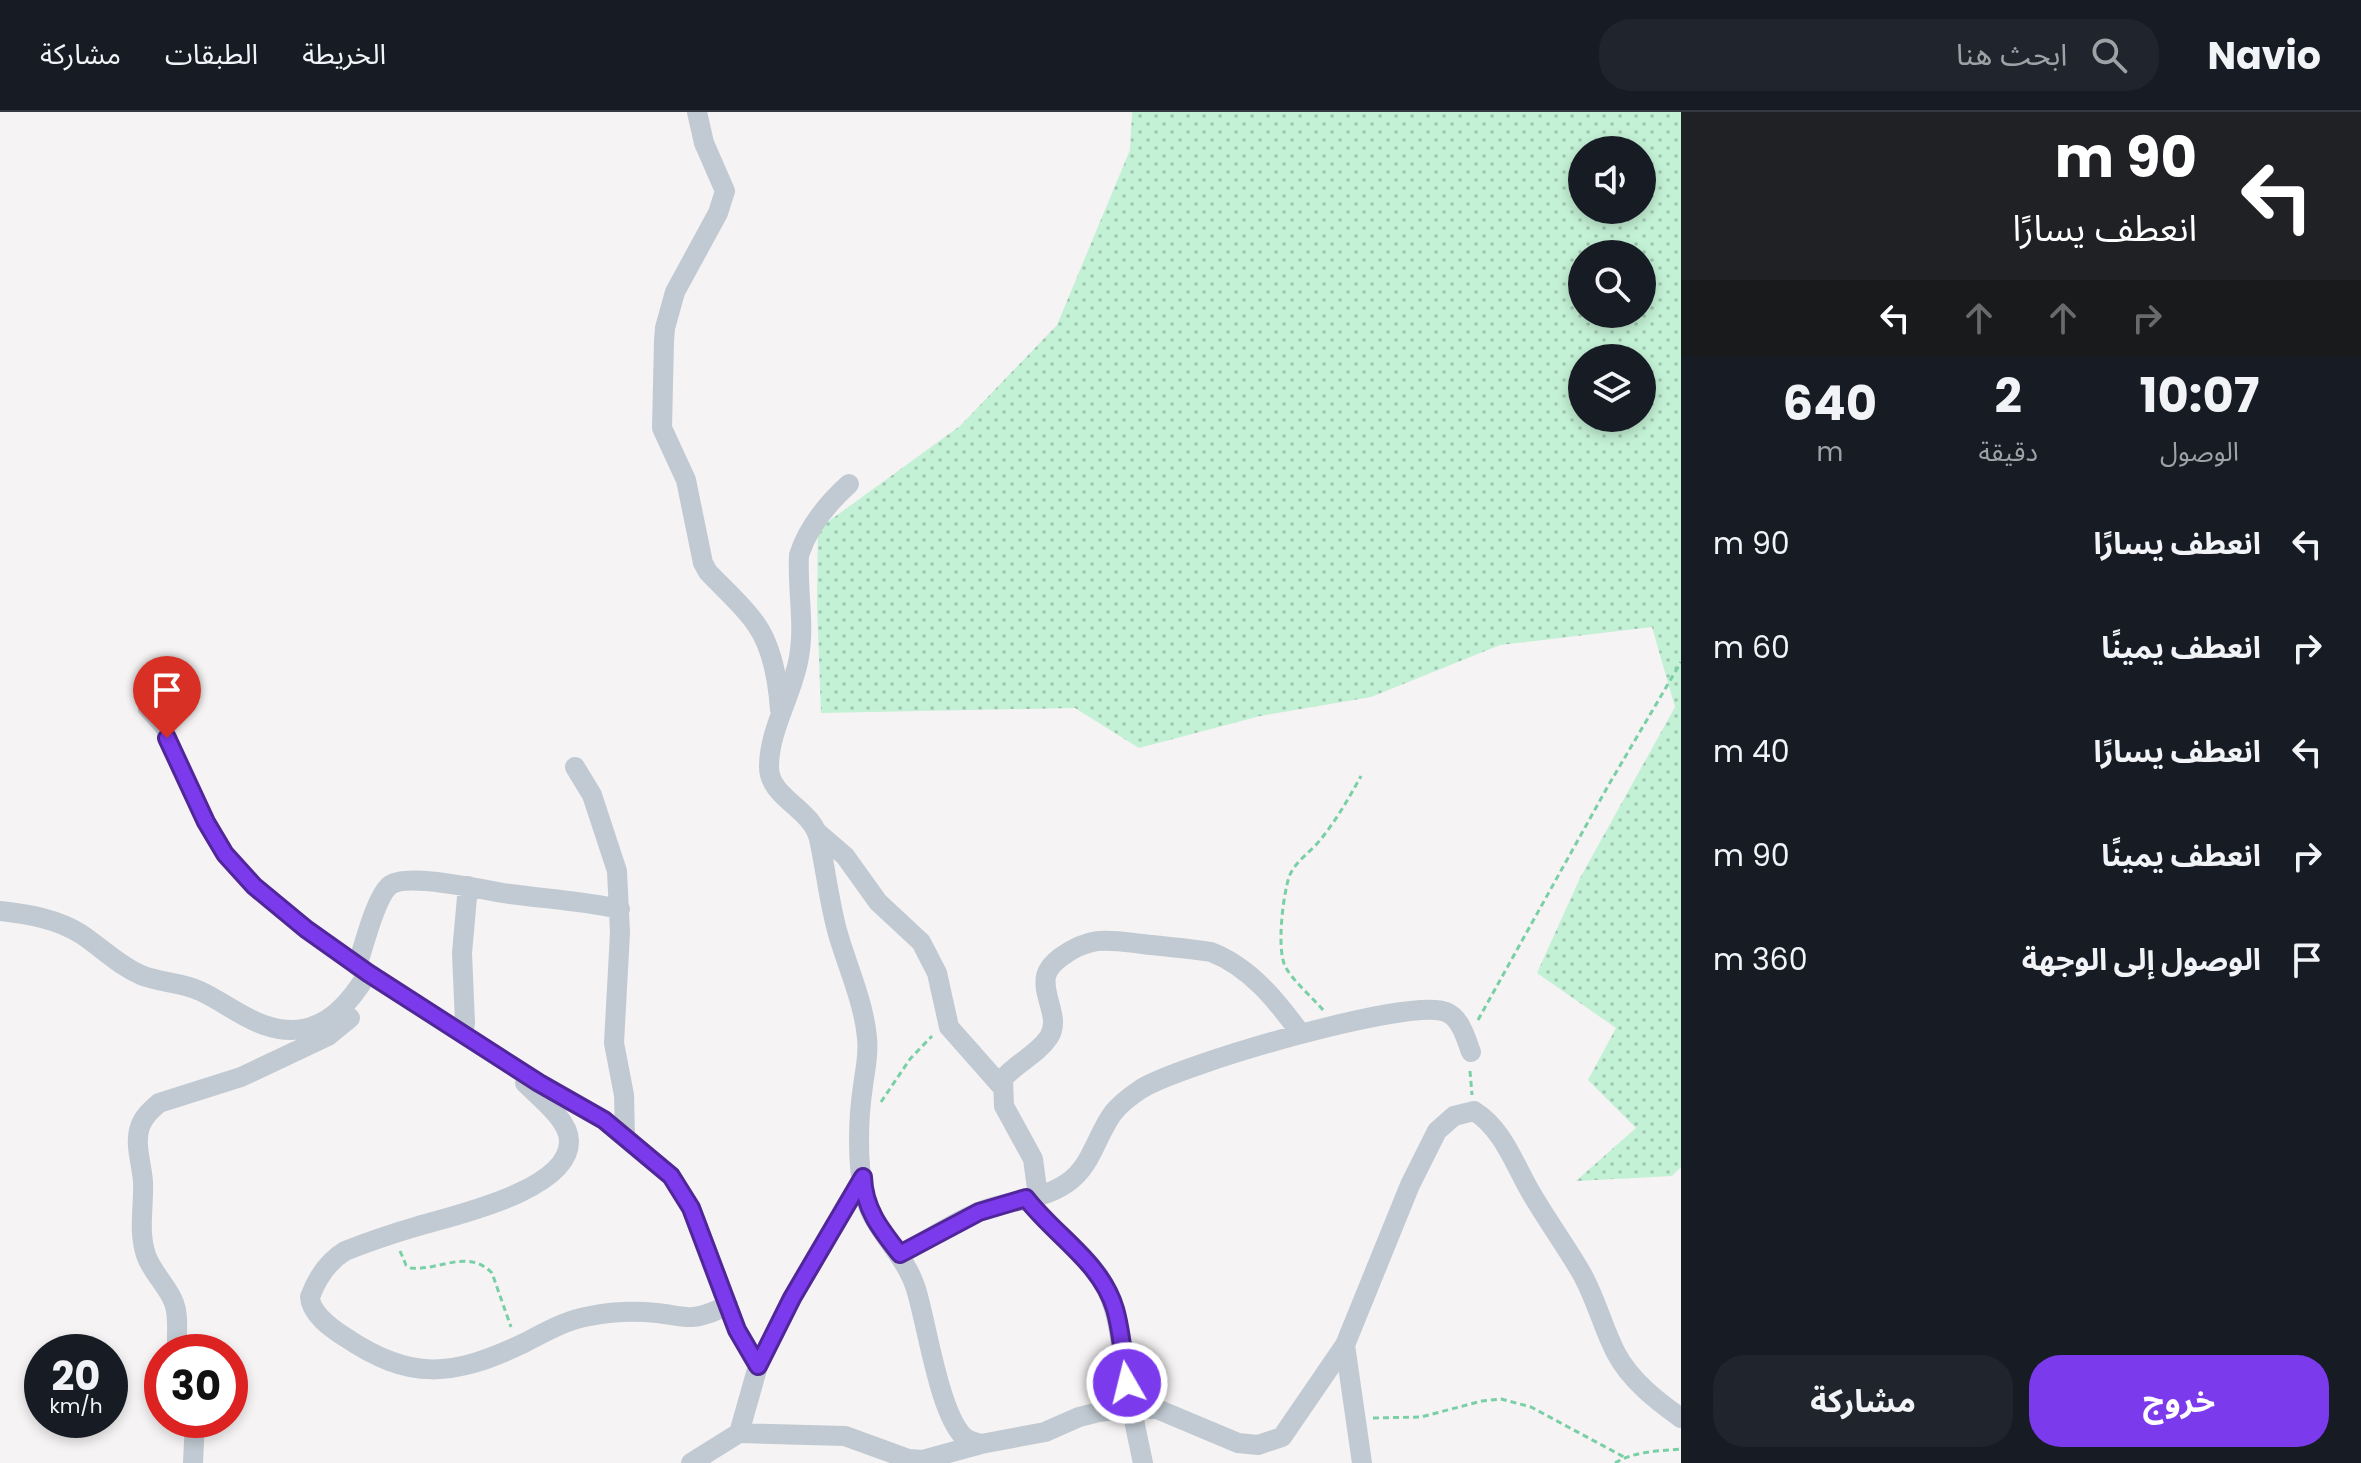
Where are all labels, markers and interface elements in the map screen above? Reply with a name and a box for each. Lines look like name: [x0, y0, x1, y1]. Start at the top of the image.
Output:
search box: [1599, 19, 2159, 91]
text: Navio: [2207, 29, 2321, 82]
text: ابحث هنا: [1956, 33, 2067, 76]
icon: search: [2087, 33, 2131, 77]
text: مشاركة: [40, 35, 121, 74]
text: الطبقات: [165, 35, 258, 74]
text: الخريطة: [302, 35, 386, 74]
text: 90 m: [2055, 118, 2197, 197]
map controls: [1568, 136, 1656, 432]
button: sound: [1568, 136, 1656, 224]
icon: left: [2225, 144, 2329, 248]
text: انعطف يسارًا: [2013, 203, 2197, 254]
button: search: [1568, 240, 1656, 328]
icon: left: [1873, 296, 1917, 340]
icon: ahead: [1957, 296, 2001, 340]
icon: ahead: [2041, 296, 2085, 340]
icon: right: [2125, 296, 2169, 340]
button: layers: [1568, 344, 1656, 432]
text: 2: [1995, 362, 2022, 429]
text: 10:07: [2139, 362, 2259, 429]
text: 640: [1783, 370, 1877, 437]
text: m: [1816, 434, 1843, 470]
text: دقيقة: [1979, 434, 2038, 470]
text: الوصول: [2160, 434, 2239, 470]
text: 90 m: [1713, 522, 1790, 565]
text: انعطف يسارًا: [2093, 522, 2261, 565]
icon: left: [2285, 522, 2329, 566]
text: 60 m: [1713, 626, 1790, 669]
text: انعطف يمينًا: [2101, 626, 2261, 669]
icon: right: [2285, 626, 2329, 670]
pin: [133, 656, 201, 738]
icon: arrive: [145, 668, 189, 712]
text: 40 m: [1713, 730, 1790, 773]
text: انعطف يسارًا: [2093, 730, 2261, 773]
icon: left: [2285, 730, 2329, 774]
text: 90 m: [1713, 834, 1790, 877]
text: انعطف يمينًا: [2101, 834, 2261, 877]
icon: right: [2285, 834, 2329, 878]
text: 360 m: [1713, 938, 1807, 981]
text: الوصول إلى الوجهة: [2022, 938, 2261, 981]
icon: arrive: [2285, 938, 2329, 982]
speed limit sign: 30: [144, 1334, 248, 1438]
position arrow: [1085, 1341, 1169, 1425]
text: 20: [52, 1348, 100, 1404]
button: مشاركة: [1713, 1355, 2013, 1447]
button: خروج: [2029, 1355, 2329, 1447]
text: km/h: [49, 1392, 103, 1420]

